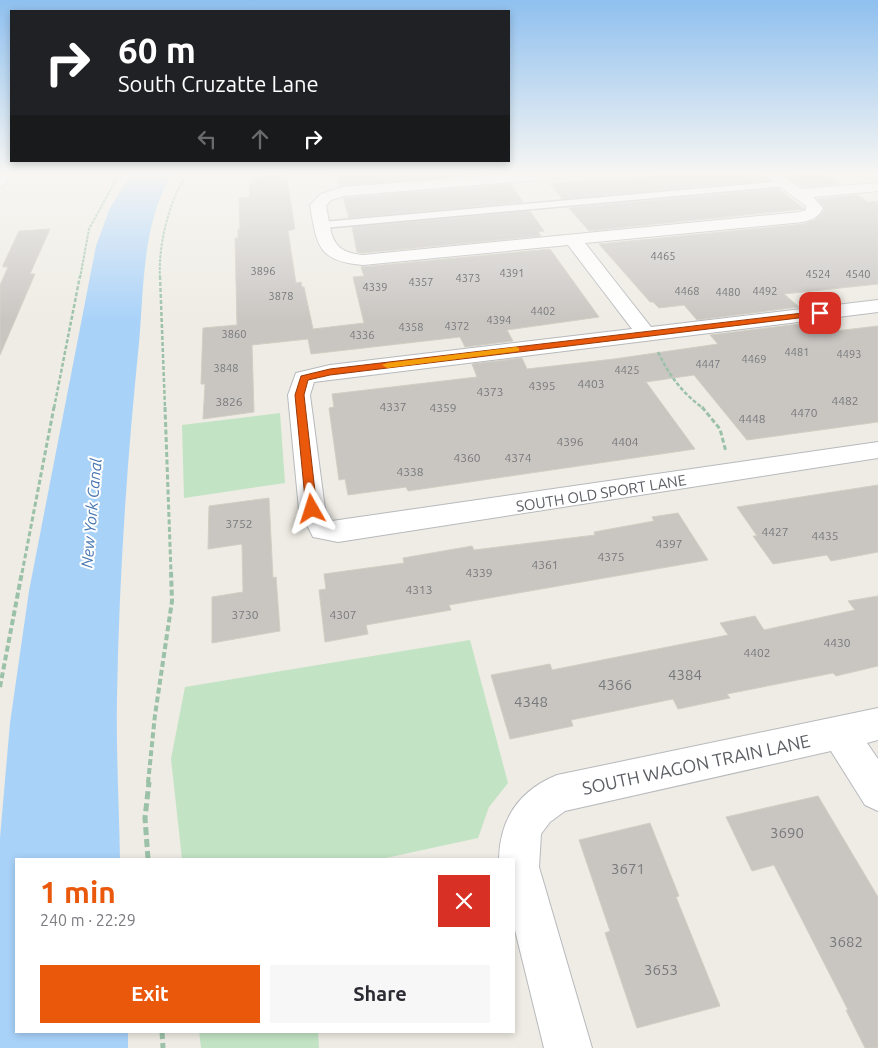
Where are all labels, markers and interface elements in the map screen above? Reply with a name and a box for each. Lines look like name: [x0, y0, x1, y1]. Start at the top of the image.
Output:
icon: right: [35, 30, 100, 95]
text: 60 m: [118, 30, 196, 70]
text: South Cruzatte Lane: [118, 71, 319, 96]
icon: left: [193, 125, 221, 153]
icon: ahead: [246, 125, 274, 153]
icon: right: [299, 125, 327, 153]
house number: 4465: [651, 250, 675, 262]
house number: 3896: [251, 265, 275, 277]
house number: 4391: [500, 267, 524, 279]
house number: 4524: [806, 268, 830, 280]
house number: 4540: [846, 268, 870, 280]
house number: 4373: [456, 272, 480, 284]
house number: 4357: [409, 276, 433, 288]
house number: 4339: [363, 281, 387, 293]
house number: 4468: [675, 285, 699, 297]
house number: 4492: [753, 285, 777, 297]
house number: 4480: [716, 286, 740, 298]
house number: 3878: [269, 290, 293, 302]
pin: [799, 292, 841, 334]
icon: arrive: [806, 299, 834, 327]
house number: 4402: [531, 305, 555, 317]
house number: 4394: [487, 314, 511, 326]
house number: 4372: [445, 320, 469, 332]
house number: 4358: [399, 321, 423, 333]
house number: 3860: [222, 328, 246, 340]
house number: 4336: [350, 329, 374, 341]
house number: 4481: [785, 346, 809, 358]
house number: 4493: [837, 348, 861, 360]
house number: 4469: [742, 353, 766, 365]
house number: 4447: [696, 358, 720, 370]
house number: 3848: [214, 362, 238, 374]
house number: 4425: [615, 364, 639, 376]
house number: 4403: [577, 377, 605, 390]
house number: 4395: [528, 379, 556, 392]
house number: 4373: [476, 385, 504, 398]
house number: 4482: [831, 394, 859, 407]
house number: 3826: [215, 395, 243, 408]
house number: 4337: [379, 400, 407, 413]
house number: 4359: [429, 401, 457, 414]
house number: 4470: [790, 406, 818, 419]
house number: 4448: [738, 412, 766, 425]
house number: 4396: [556, 435, 584, 448]
house number: 4404: [611, 435, 639, 448]
house number: 4360: [453, 451, 481, 464]
house number: 4374: [504, 451, 532, 464]
water label: New York Canal: [77, 457, 105, 569]
house number: 4338: [396, 465, 424, 478]
street label: SOUTH OLD SPORT LANE: [515, 471, 687, 515]
position arrow: [285, 482, 337, 534]
house number: 3752: [225, 517, 253, 530]
house number: 4427: [761, 525, 789, 538]
house number: 4435: [811, 529, 839, 542]
house number: 4397: [655, 537, 683, 550]
house number: 4375: [597, 550, 625, 563]
house number: 4361: [531, 558, 559, 571]
house number: 4339: [465, 566, 493, 579]
house number: 4313: [405, 583, 433, 596]
house number: 3730: [231, 608, 259, 621]
house number: 4307: [329, 608, 357, 621]
house number: 4430: [823, 636, 851, 649]
house number: 4402: [743, 646, 771, 659]
house number: 4384: [668, 666, 702, 683]
house number: 4366: [598, 676, 632, 693]
house number: 4348: [514, 693, 548, 710]
street label: SOUTH WAGON TRAIN LANE: [580, 730, 812, 798]
house number: 3690: [770, 824, 804, 841]
house number: 3671: [611, 860, 645, 877]
text: 1 min: [40, 875, 116, 909]
button: close: [438, 875, 490, 927]
text: 240 m · 22:29: [40, 911, 136, 929]
house number: 3682: [829, 933, 863, 950]
house number: 3653: [644, 961, 678, 978]
button: Exit: [40, 965, 260, 1023]
button: Share: [270, 965, 490, 1023]

